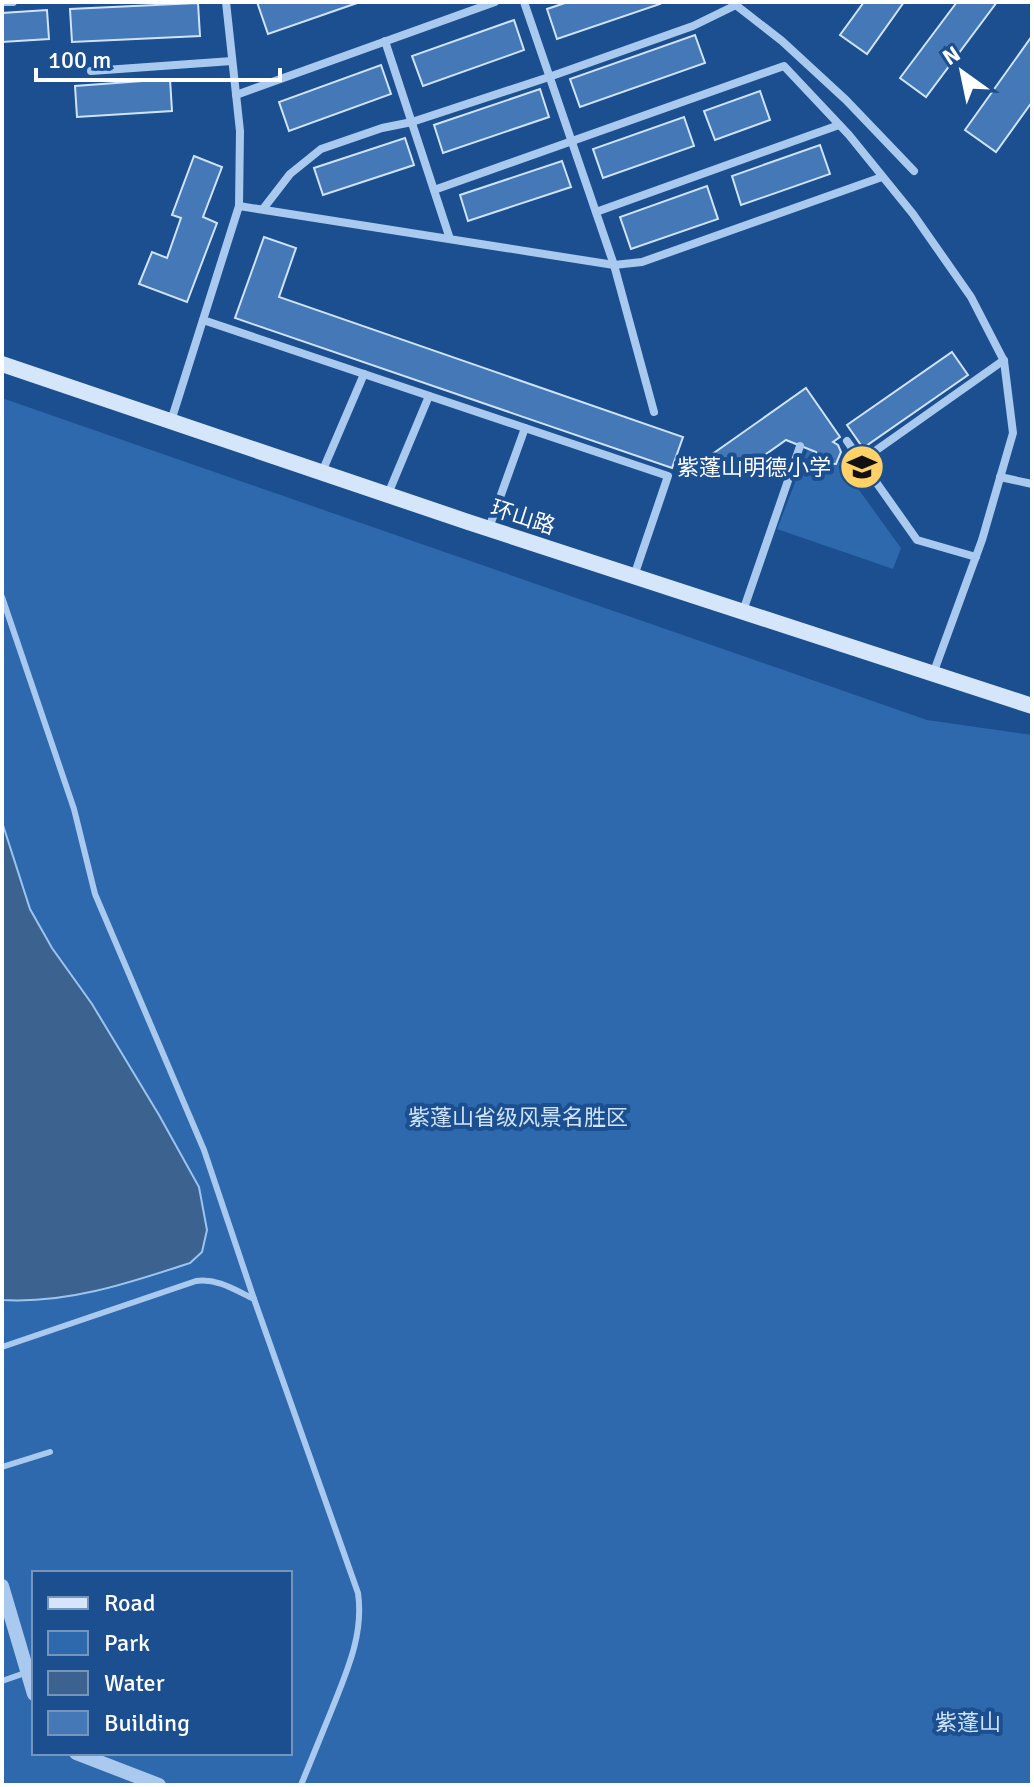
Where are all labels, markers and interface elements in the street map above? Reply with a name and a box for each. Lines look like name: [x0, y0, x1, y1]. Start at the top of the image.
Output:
scale bar: [36, 32, 280, 82]
north arrow: [922, 32, 1002, 112]
text: N: [938, 40, 965, 71]
text: 100 m: [48, 45, 111, 75]
school or university icon: 紫蓬山明德小学: [838, 443, 886, 491]
place label: 紫蓬山明德小学: [677, 454, 831, 481]
street label: 环山路: [487, 494, 559, 540]
park label: 紫蓬山省级风景名胜区: [408, 1104, 628, 1131]
legend: [32, 1571, 292, 1755]
text: Road: [104, 1588, 155, 1618]
text: Park: [104, 1628, 150, 1658]
text: Water: [104, 1668, 165, 1698]
text: Building: [104, 1708, 190, 1738]
park label: 紫蓬山: [935, 1709, 1001, 1736]

